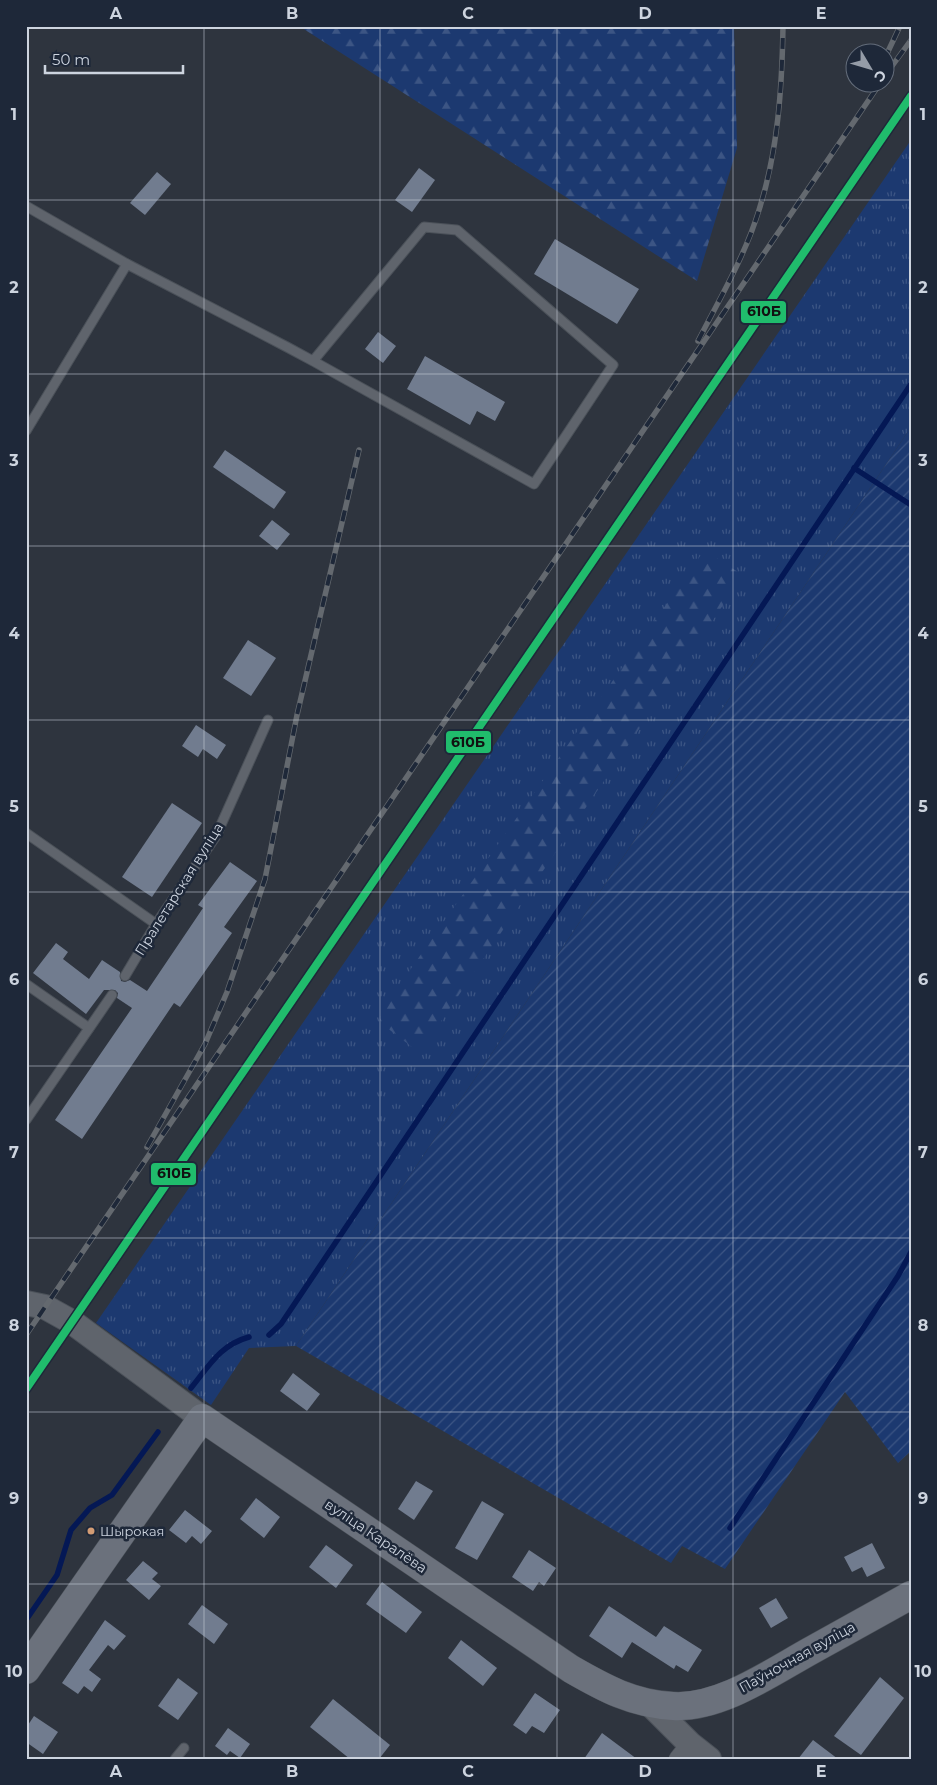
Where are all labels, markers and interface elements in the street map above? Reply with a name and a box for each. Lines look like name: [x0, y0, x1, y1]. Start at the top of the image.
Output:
text: A: [109, 4, 123, 23]
text: B: [286, 4, 298, 23]
text: C: [462, 4, 474, 23]
text: D: [638, 4, 652, 23]
text: E: [816, 4, 826, 23]
scale bar: [45, 42, 182, 74]
north arrow: [844, 42, 894, 92]
text: 50 m: [52, 50, 90, 69]
text: С: [870, 66, 890, 86]
text: 1: [11, 105, 17, 124]
text: 1: [920, 105, 926, 124]
text: 2: [9, 278, 19, 297]
text: 2: [918, 278, 928, 297]
line badge: 610Б: [740, 300, 787, 324]
text: 610Б: [747, 302, 781, 320]
text: 3: [8, 451, 19, 470]
text: 3: [917, 451, 928, 470]
text: 4: [8, 624, 20, 643]
text: 4: [917, 624, 929, 643]
line badge: 610Б: [445, 730, 492, 754]
text: 610Б: [451, 733, 485, 751]
text: 5: [9, 797, 19, 816]
text: 5: [918, 797, 928, 816]
street label: Пралетарская вуліца: [131, 819, 227, 959]
text: 6: [9, 970, 19, 989]
text: 6: [918, 970, 928, 989]
text: 7: [9, 1143, 19, 1162]
text: 7: [918, 1143, 928, 1162]
line badge: 610Б: [150, 1162, 197, 1186]
text: 610Б: [157, 1164, 191, 1182]
text: 8: [9, 1316, 19, 1335]
text: 8: [918, 1316, 928, 1335]
text: 9: [9, 1489, 19, 1508]
text: 9: [918, 1489, 928, 1508]
street label: вуліца Каралёва: [321, 1495, 431, 1577]
place label: Шырокая: [100, 1523, 165, 1539]
marker: Шырокая: [86, 1526, 96, 1536]
street label: Паўночная вуліца: [736, 1618, 858, 1696]
text: 10: [5, 1662, 23, 1681]
text: 10: [914, 1662, 932, 1681]
text: A: [109, 1762, 123, 1781]
text: B: [286, 1762, 298, 1781]
text: C: [462, 1762, 474, 1781]
text: D: [638, 1762, 652, 1781]
text: E: [816, 1762, 826, 1781]

